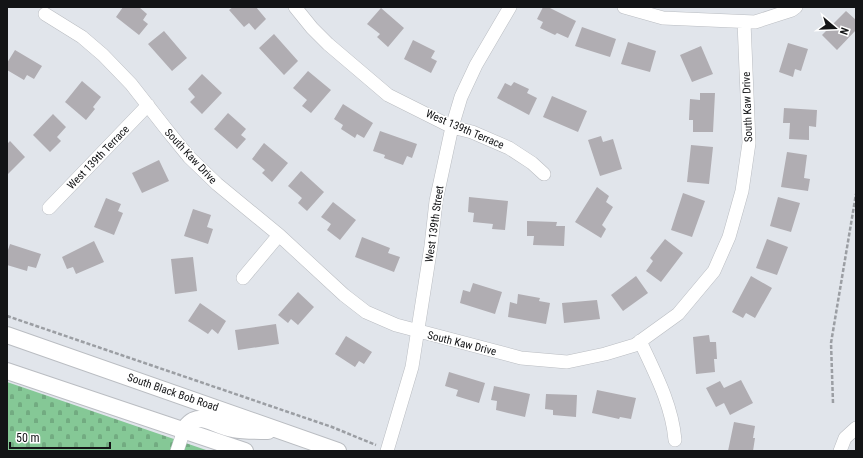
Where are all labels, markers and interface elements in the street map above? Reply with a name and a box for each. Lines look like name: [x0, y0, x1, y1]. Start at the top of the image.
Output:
north arrow: [815, 8, 855, 48]
text: N: [837, 26, 851, 37]
street label: South Kaw Drive: [740, 72, 755, 142]
street label: West 139th Terrace: [424, 107, 506, 152]
street label: West 139th Terrace: [65, 123, 132, 192]
street label: South Kaw Drive: [162, 126, 219, 187]
street label: West 139th Street: [423, 185, 446, 263]
street label: South Kaw Drive: [426, 329, 498, 358]
street label: South Black Bob Road: [126, 371, 220, 414]
scale bar: [10, 424, 110, 450]
text: 50 m: [16, 431, 40, 445]

